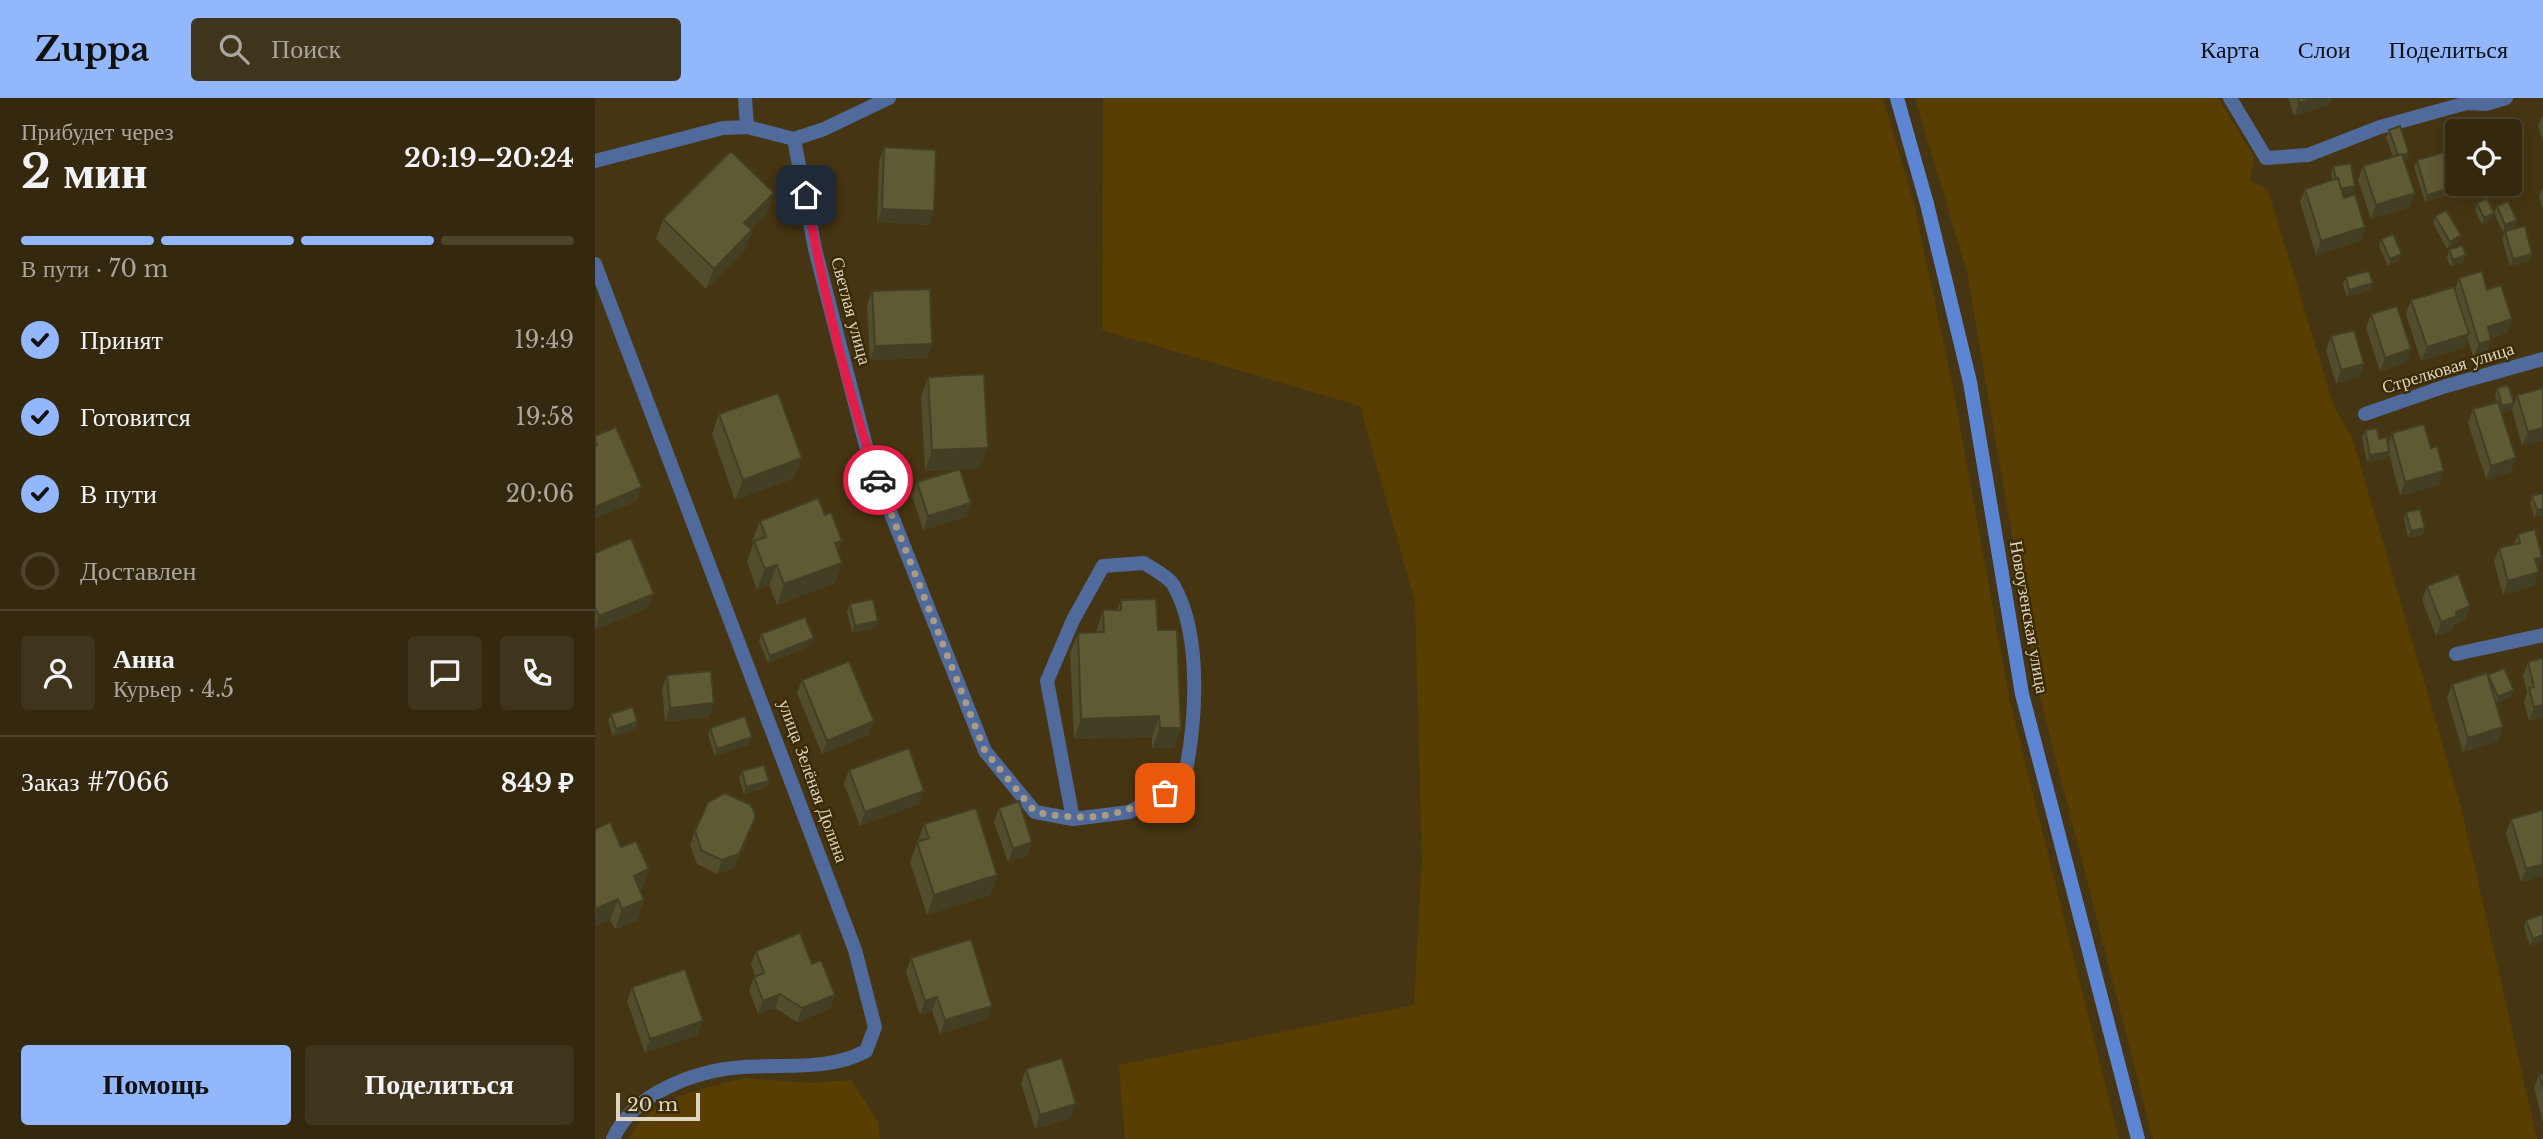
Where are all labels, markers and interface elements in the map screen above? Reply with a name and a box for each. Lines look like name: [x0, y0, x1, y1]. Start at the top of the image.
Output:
search box: [191, 18, 681, 81]
text: Zuppa: [35, 29, 149, 70]
icon: search: [215, 30, 253, 68]
text: Поиск: [271, 33, 341, 65]
text: Карта: [2200, 35, 2260, 64]
text: Слои: [2298, 35, 2351, 64]
text: Поделиться: [2389, 35, 2508, 64]
text: Прибудет через: [21, 118, 174, 146]
map controls: [2445, 119, 2522, 196]
button: locate: [2445, 119, 2522, 196]
text: 20:19–20:24: [404, 142, 574, 174]
text: 2 мин: [21, 143, 148, 200]
pin: [776, 165, 836, 225]
icon: home: [787, 176, 825, 214]
text: В пути · 70 m: [21, 255, 168, 283]
street label: Светлая улица: [826, 255, 876, 367]
icon: check: [21, 321, 59, 359]
text: Принят: [80, 324, 163, 356]
text: 19:49: [514, 326, 574, 354]
street label: Стрелковая улица: [2379, 337, 2517, 399]
icon: check: [21, 398, 59, 436]
text: Готовится: [80, 401, 191, 433]
text: 19:58: [515, 403, 574, 431]
courier: [843, 445, 913, 515]
icon: car: [859, 461, 897, 499]
icon: check: [21, 475, 59, 513]
text: В пути: [80, 478, 157, 510]
text: 20:06: [506, 480, 574, 508]
street label: Новоузенская улица: [2005, 539, 2053, 695]
text: Доставлен: [80, 555, 197, 587]
button: person: [21, 636, 95, 710]
button: chat: [408, 636, 482, 710]
button: phone: [500, 636, 574, 710]
text: Анна: [113, 643, 175, 675]
text: Курьер · 4.5: [113, 675, 234, 703]
street label: улица Зелёная Долина: [773, 696, 853, 866]
pin: [1135, 763, 1195, 823]
text: Заказ #7066: [21, 766, 169, 798]
text: 849 ₽: [501, 767, 574, 799]
icon: bag: [1146, 774, 1184, 812]
button: Помощь: [21, 1045, 291, 1125]
button: Поделиться: [305, 1045, 574, 1125]
scale bar: [616, 1090, 700, 1122]
text: 20 m: [627, 1093, 678, 1116]

